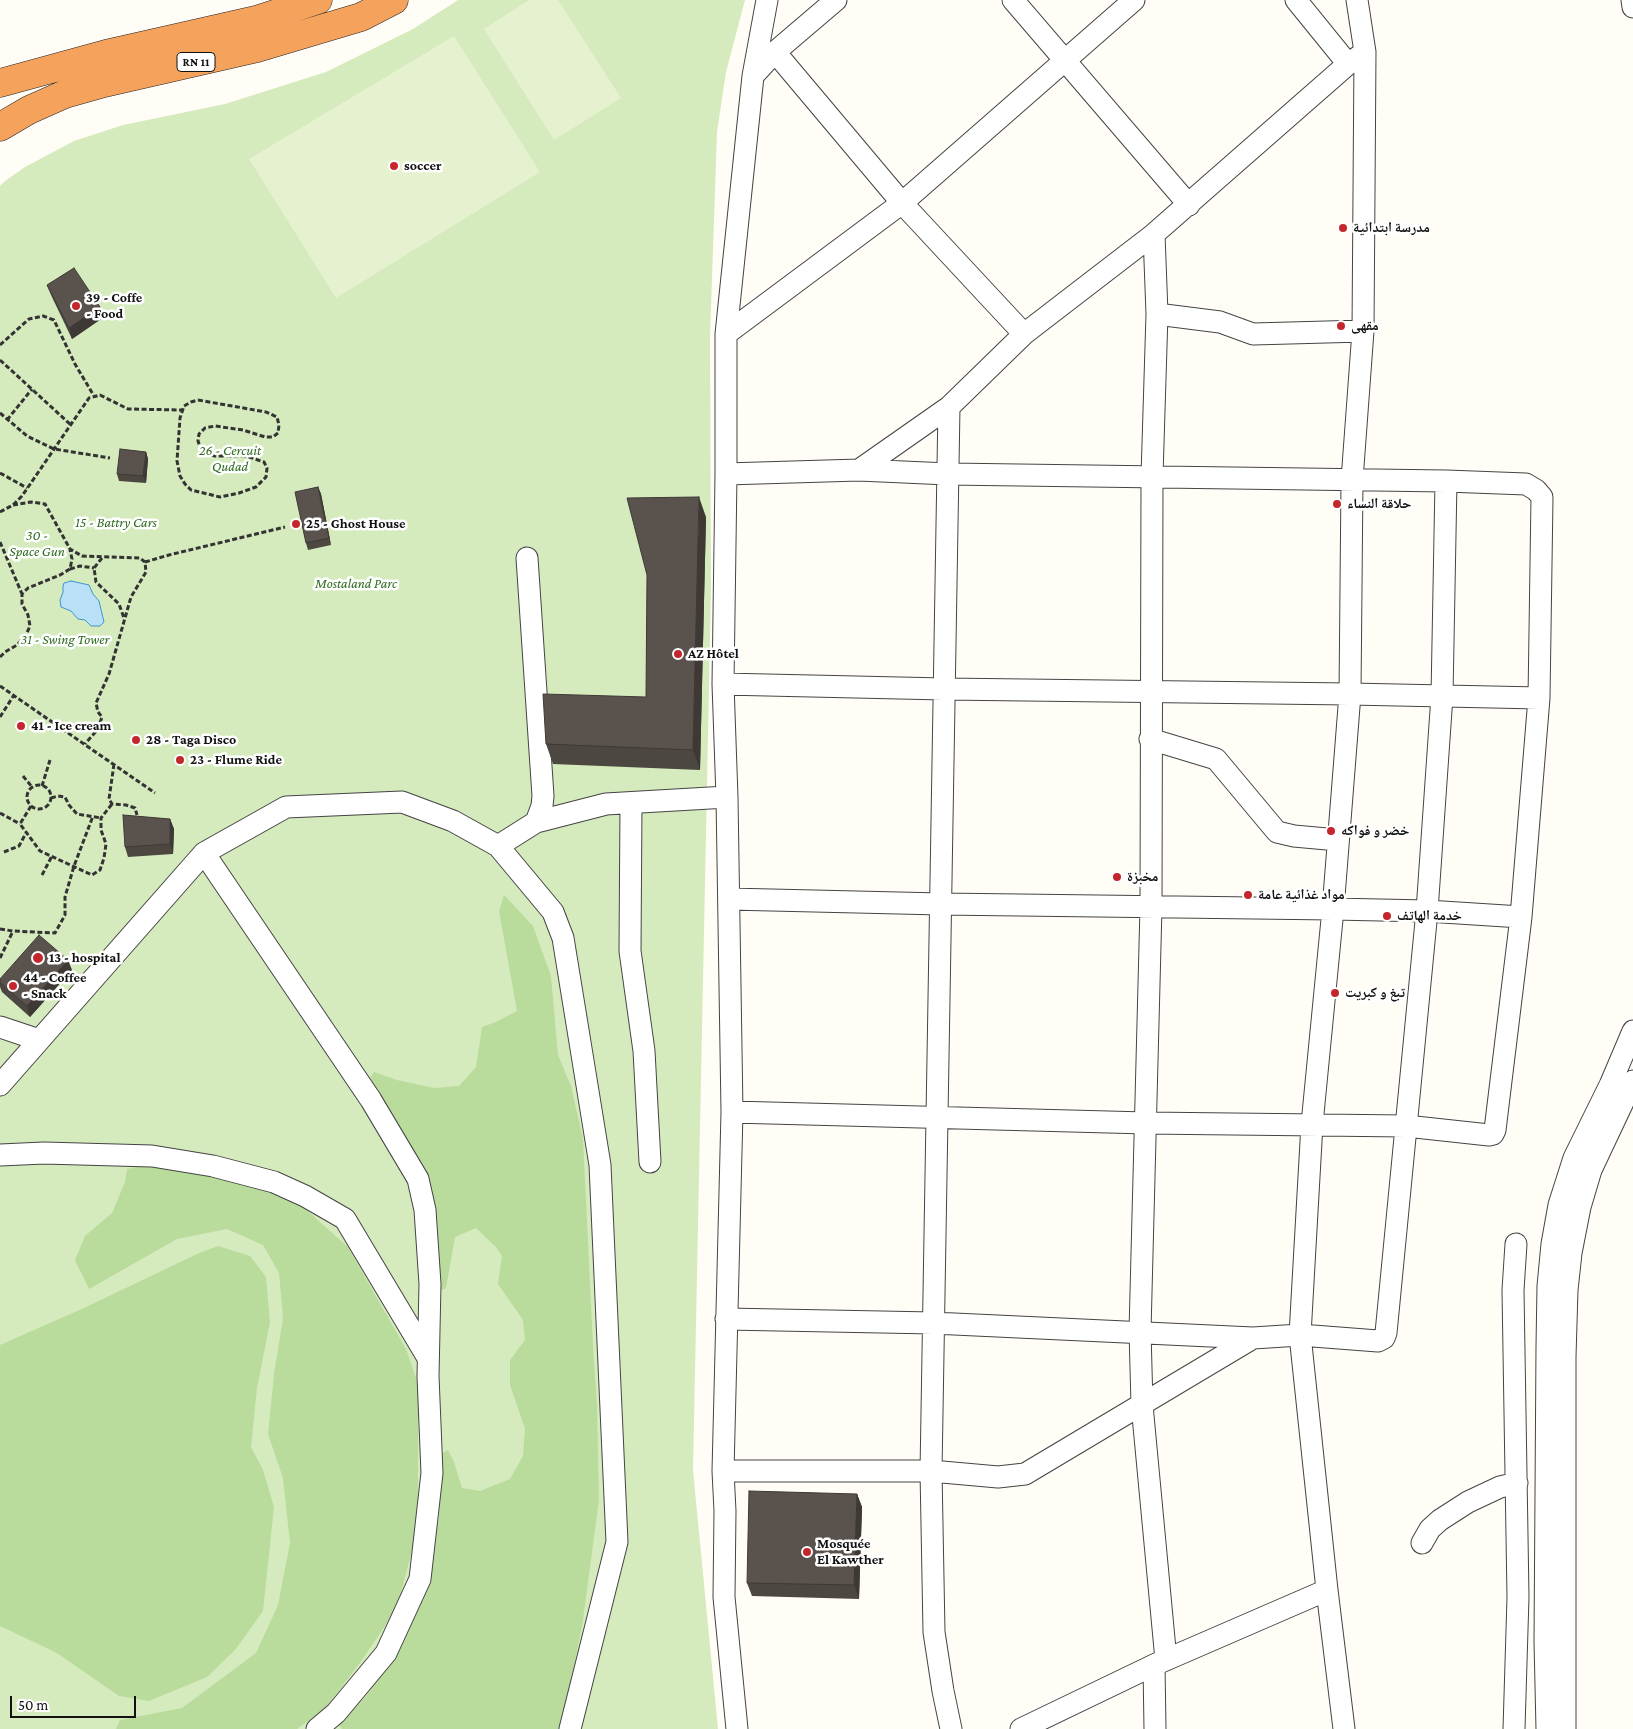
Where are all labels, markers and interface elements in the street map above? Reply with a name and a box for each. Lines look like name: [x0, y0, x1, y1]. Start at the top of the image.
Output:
road number: RN 11: [177, 52, 215, 72]
place label: soccer: [404, 158, 442, 174]
marker: soccer: [388, 160, 400, 172]
place label: مدرسة ابتدائية: [1353, 220, 1430, 236]
marker: مدرسة ابتدائية: [1337, 222, 1349, 234]
place label: 39 - Coffe - Food: [86, 290, 142, 322]
marker: 39 - Coffe - Food: [70, 300, 82, 312]
place label: مقهى: [1351, 318, 1379, 334]
marker: مقهى: [1335, 320, 1347, 332]
park label: 26 - Cercuit Qudad: [199, 443, 261, 476]
place label: حلاقة النساء: [1347, 496, 1411, 512]
marker: حلاقة النساء: [1331, 498, 1343, 510]
park label: 15 - Battry Cars: [75, 515, 157, 531]
place label: 25 - Ghost House: [306, 516, 406, 532]
marker: 25 - Ghost House: [290, 518, 302, 530]
park label: 30 - Space Gun: [9, 528, 65, 560]
park label: Mostaland Parc: [315, 576, 397, 592]
park label: 31 - Swing Tower: [21, 632, 109, 648]
place label: AZ Hôtel: [688, 646, 739, 662]
marker: AZ Hôtel: [672, 648, 684, 660]
place label: 41 - Ice cream: [31, 718, 111, 734]
marker: 41 - Ice cream: [15, 720, 27, 732]
place label: 28 - Taga Disco: [146, 732, 236, 748]
marker: 28 - Taga Disco: [130, 734, 142, 746]
place label: 23 - Flume Ride: [190, 752, 282, 768]
marker: 23 - Flume Ride: [174, 754, 186, 766]
place label: خضر و فواكه: [1341, 823, 1409, 839]
marker: خضر و فواكه: [1325, 825, 1337, 837]
place label: مخبزة: [1127, 869, 1158, 885]
marker: مخبزة: [1111, 871, 1123, 883]
place label: مواد غذائية عامة: [1258, 887, 1345, 903]
marker: مواد غذائية عامة: [1242, 889, 1254, 901]
place label: خدمة الهاتف: [1397, 908, 1462, 924]
marker: خدمة الهاتف: [1381, 910, 1393, 922]
place label: 13 - hospital: [49, 950, 120, 966]
marker: 13 - hospital: [31, 951, 45, 965]
place label: 44 - Coffee - Snack: [23, 970, 87, 1002]
marker: 44 - Coffee - Snack: [7, 980, 19, 992]
place label: تبغ و كبريت: [1345, 985, 1405, 1001]
marker: تبغ و كبريت: [1329, 987, 1341, 999]
place label: Mosquée El Kawther: [817, 1536, 884, 1568]
marker: Mosquée El Kawther: [801, 1546, 813, 1558]
scale bar: [12, 1686, 139, 1718]
text: 50 m: [18, 1697, 48, 1713]

